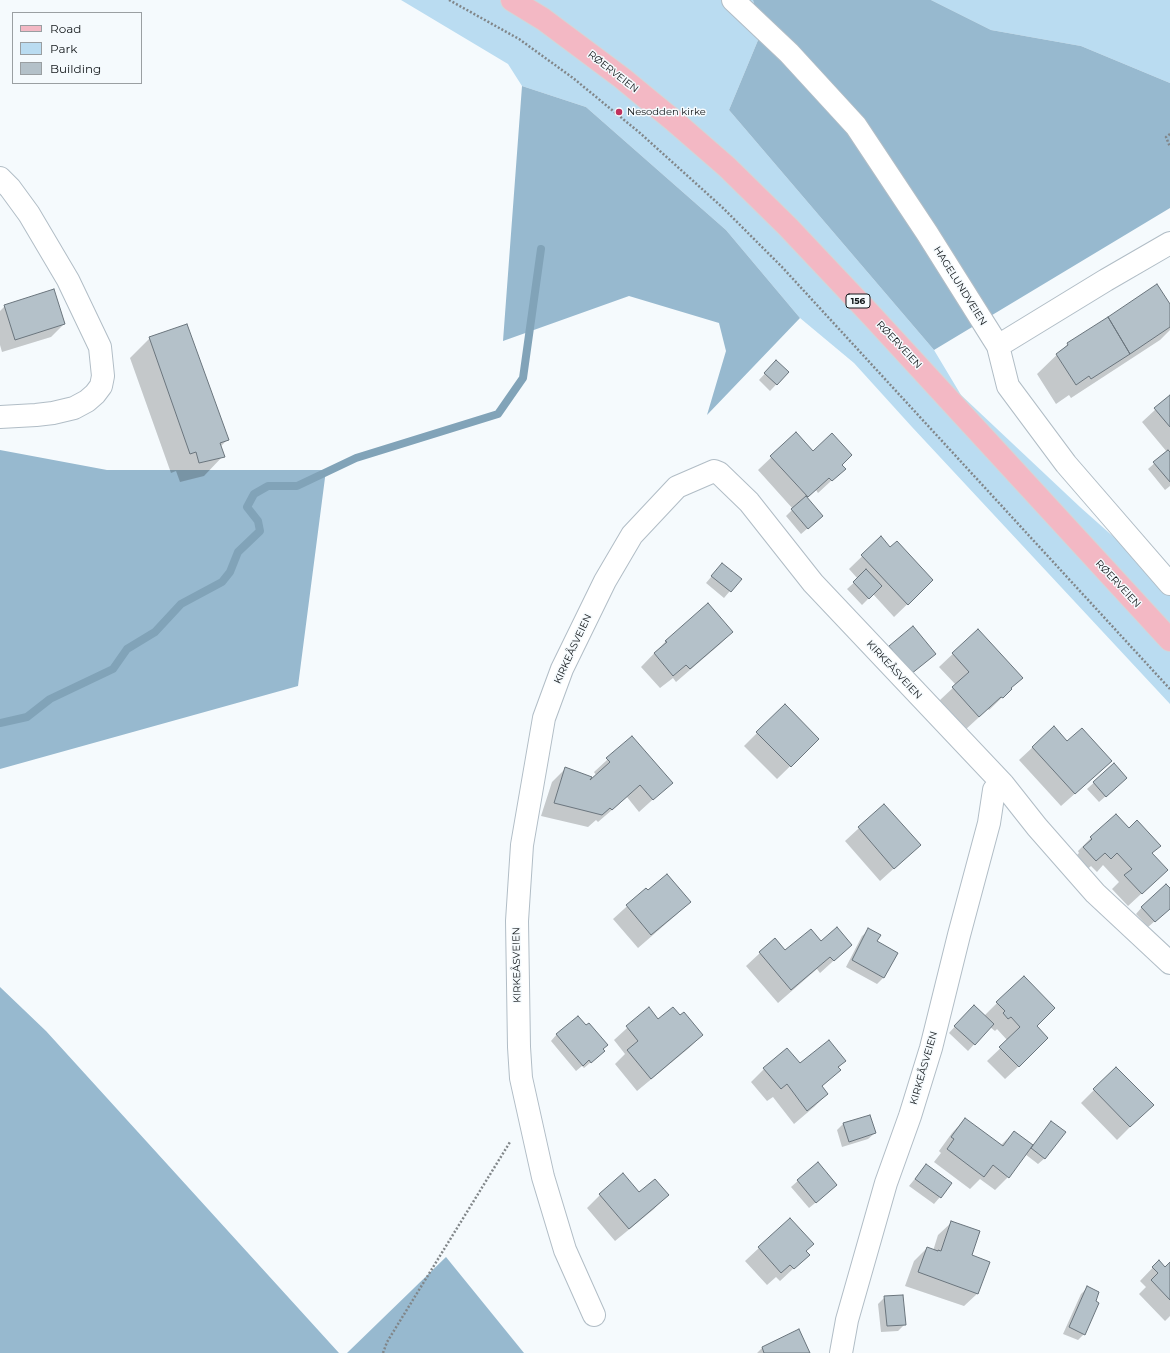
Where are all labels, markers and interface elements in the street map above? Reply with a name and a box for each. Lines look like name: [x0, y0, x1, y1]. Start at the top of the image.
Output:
legend: [12, 12, 142, 84]
text: Road: [50, 21, 81, 36]
text: Park: [50, 41, 77, 56]
street label: RØERVEIEN: [585, 49, 641, 95]
text: Building: [50, 61, 101, 76]
place label: Nesodden kirke: [627, 106, 706, 118]
marker: Nesodden kirke: [614, 107, 624, 117]
street label: HAGELUNDVEIEN: [931, 244, 989, 328]
road number: 156: [846, 294, 870, 308]
street label: RØERVEIEN: [874, 319, 924, 371]
street label: RØERVEIEN: [1093, 558, 1143, 610]
street label: KIRKEÅSVEIEN: [552, 612, 594, 686]
street label: KIRKEÅSVEIEN: [864, 638, 924, 702]
street label: KIRKEÅSVEIEN: [510, 927, 524, 1003]
street label: KIRKEÅSVEIEN: [908, 1030, 940, 1106]

